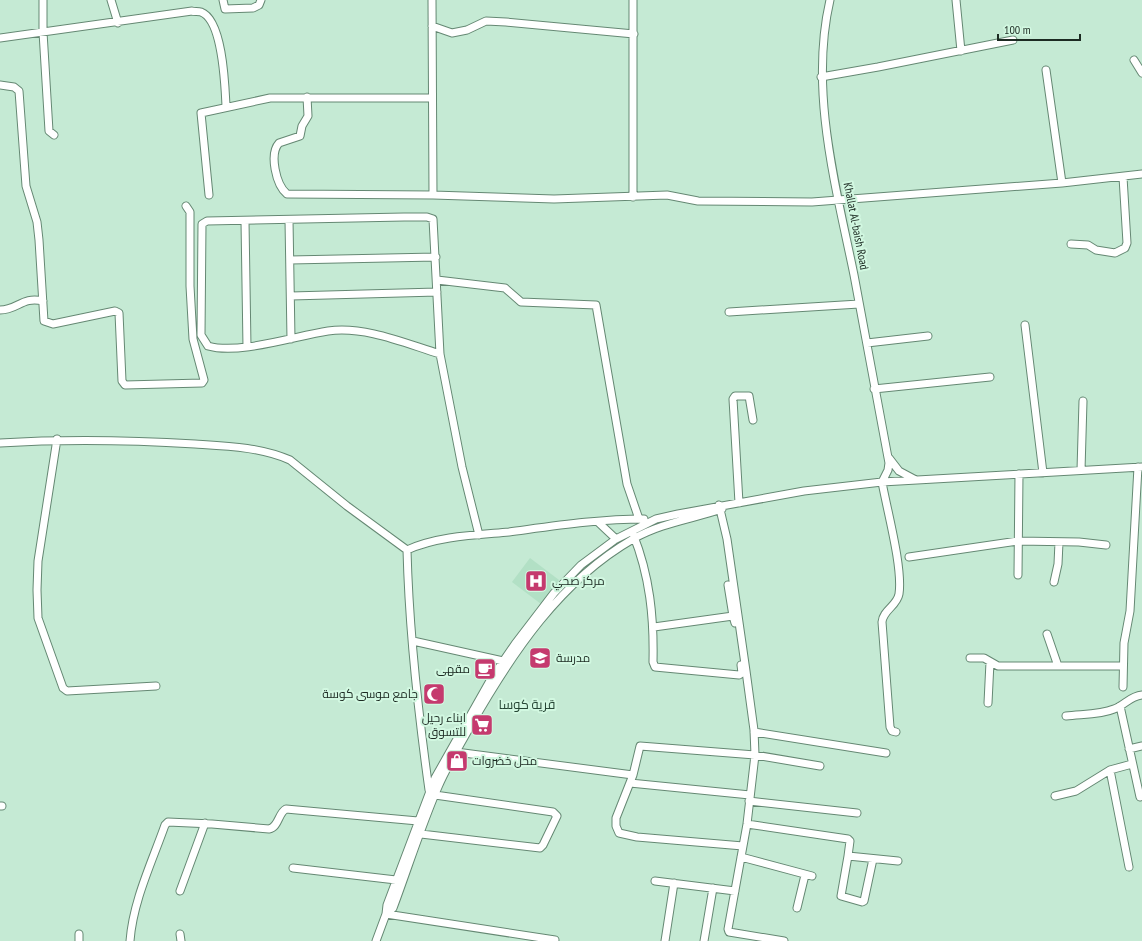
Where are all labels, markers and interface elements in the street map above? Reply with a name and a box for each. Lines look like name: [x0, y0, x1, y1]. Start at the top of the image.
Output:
scale bar: [998, 16, 1080, 42]
text: 100 m: [1004, 22, 1031, 37]
street label: Khallat Al-baish Road: [841, 181, 872, 271]
hospital icon: مركز صحي: [523, 568, 549, 594]
place label: مركز صحي: [552, 573, 605, 591]
school or university icon: مدرسة: [527, 645, 553, 671]
place label: مدرسة: [556, 650, 590, 665]
cafe icon: مقهى: [472, 656, 498, 682]
place label: مقهى: [436, 661, 470, 676]
mosque icon: جامع موسى كوسة: [421, 681, 447, 707]
place label: جامع موسى كوسة: [322, 686, 418, 702]
district label: قرية كوسا: [499, 696, 555, 713]
place label: ابناء رحيل للتسوق: [422, 710, 466, 739]
supermarket icon: ابناء رحيل للتسوق: [469, 712, 495, 738]
shop icon: محل خضروات: [444, 748, 470, 774]
place label: محل خضروات: [472, 753, 537, 768]

